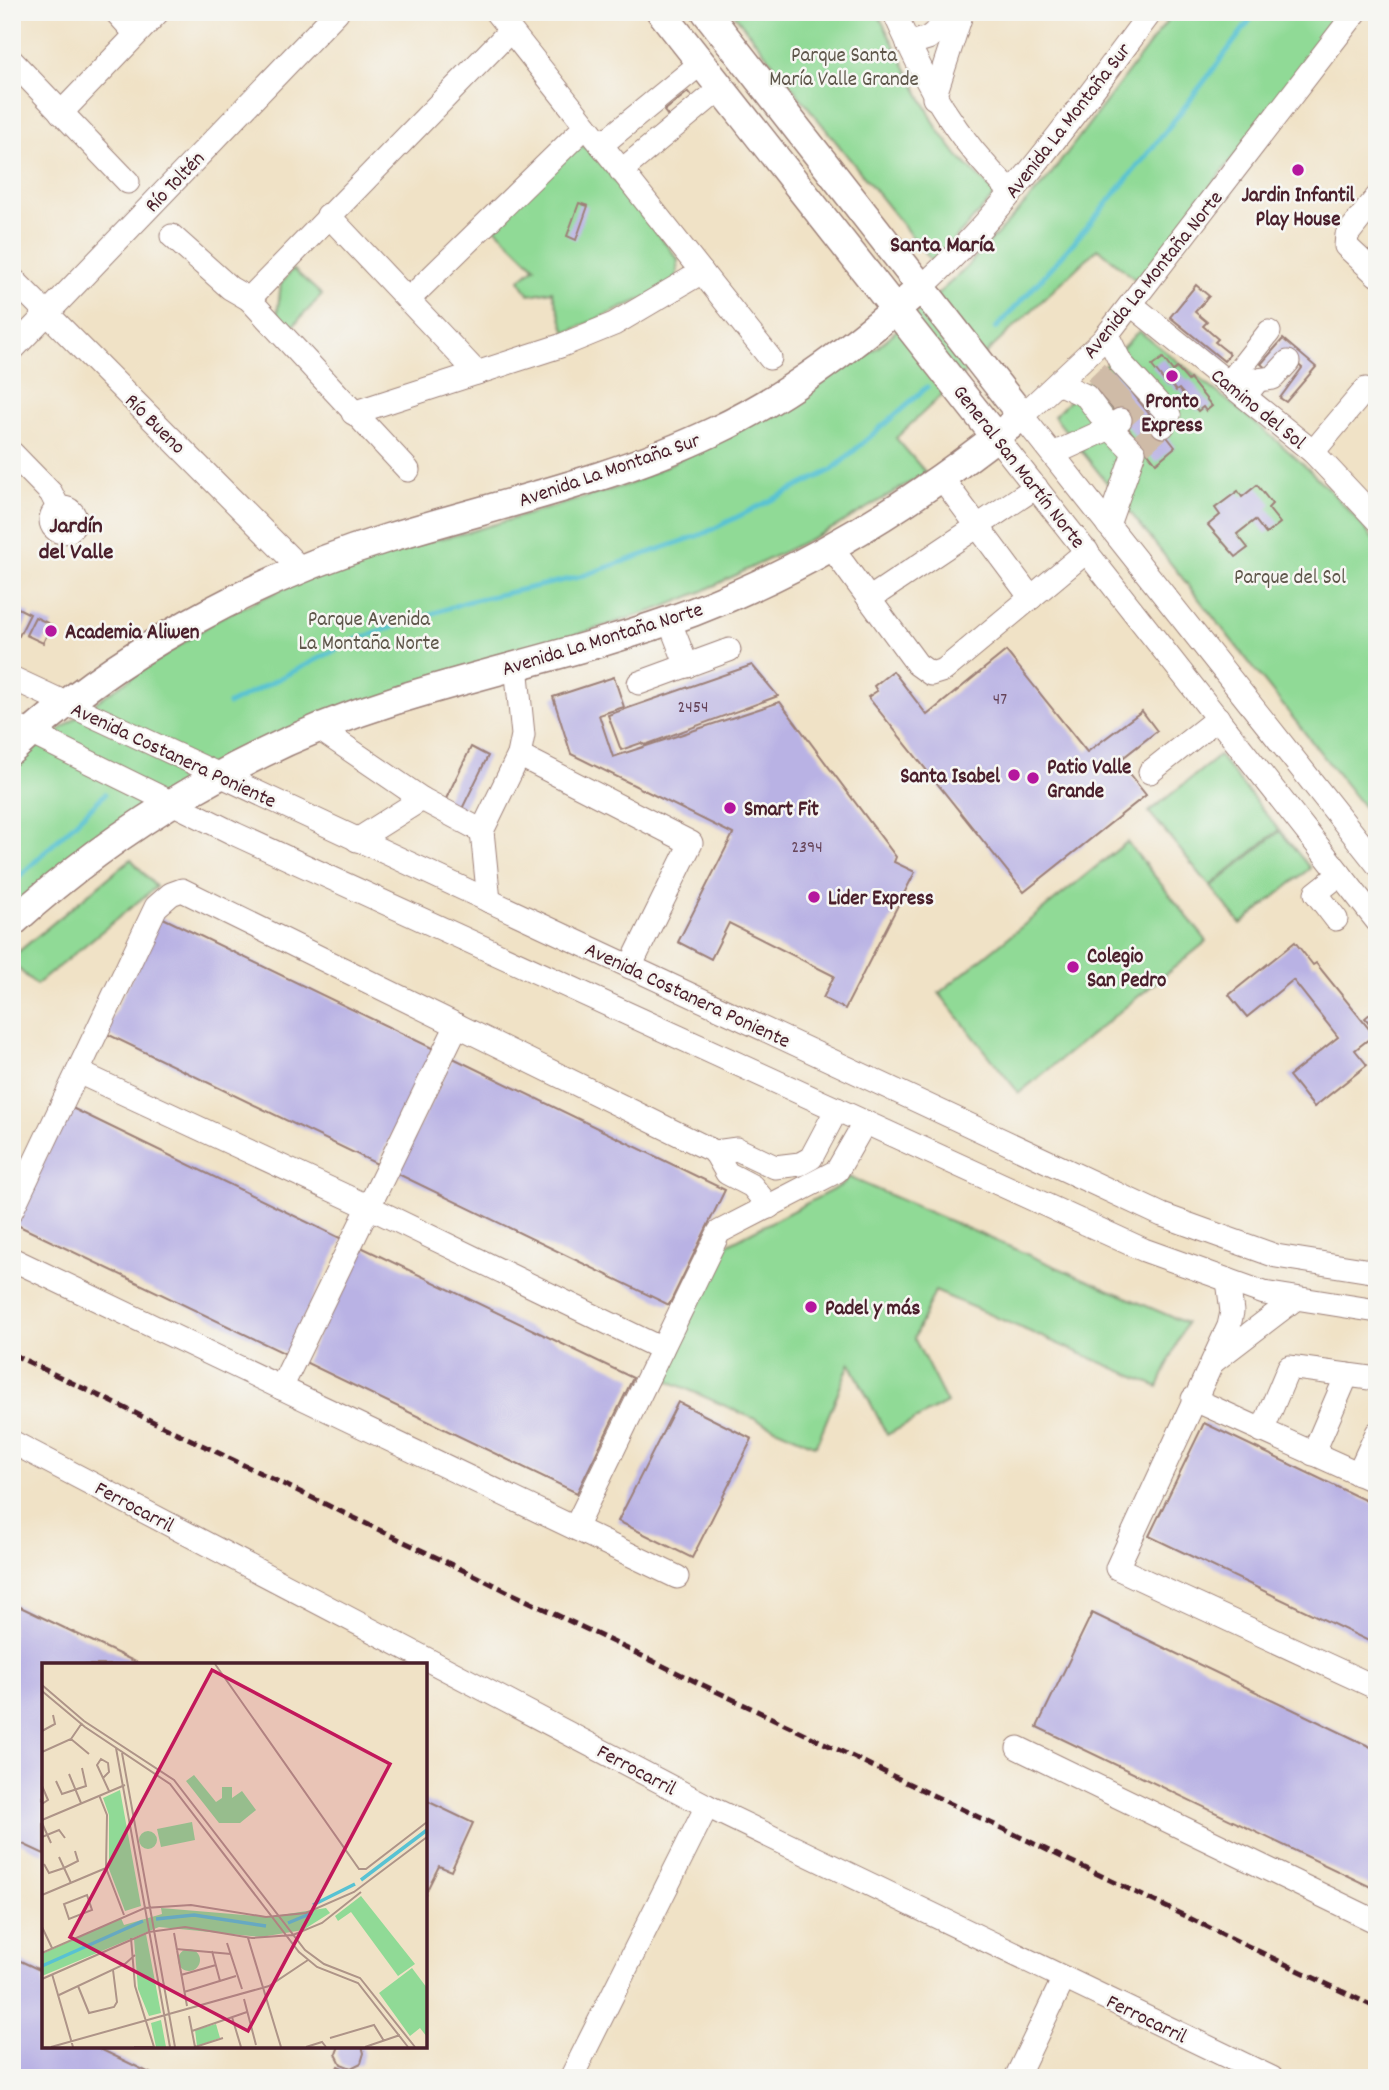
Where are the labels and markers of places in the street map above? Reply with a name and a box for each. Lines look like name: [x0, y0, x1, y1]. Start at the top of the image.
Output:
marker: Jardin Infantil Play House: [1290, 162, 1306, 178]
place label: Jardin Infantil Play House: [1241, 182, 1356, 236]
marker: Pronto Express: [1164, 368, 1180, 384]
place label: Pronto Express: [1141, 388, 1203, 442]
place label: Academia Aliwen: [65, 619, 200, 649]
marker: Academia Aliwen: [43, 623, 59, 639]
place label: Patio Valle Grande: [1047, 754, 1131, 808]
place label: Santa Isabel: [900, 763, 1001, 793]
marker: Santa Isabel: [1006, 767, 1022, 783]
marker: Patio Valle Grande: [1025, 770, 1041, 786]
place label: Smart Fit: [744, 796, 819, 826]
marker: Smart Fit: [722, 800, 738, 816]
place label: Lider Express: [828, 885, 934, 915]
marker: Lider Express: [806, 889, 822, 905]
place label: Colegio San Pedro: [1087, 943, 1166, 997]
marker: Colegio San Pedro: [1065, 959, 1081, 975]
place label: Padel y más: [825, 1295, 920, 1325]
marker: Padel y más: [803, 1299, 819, 1315]

